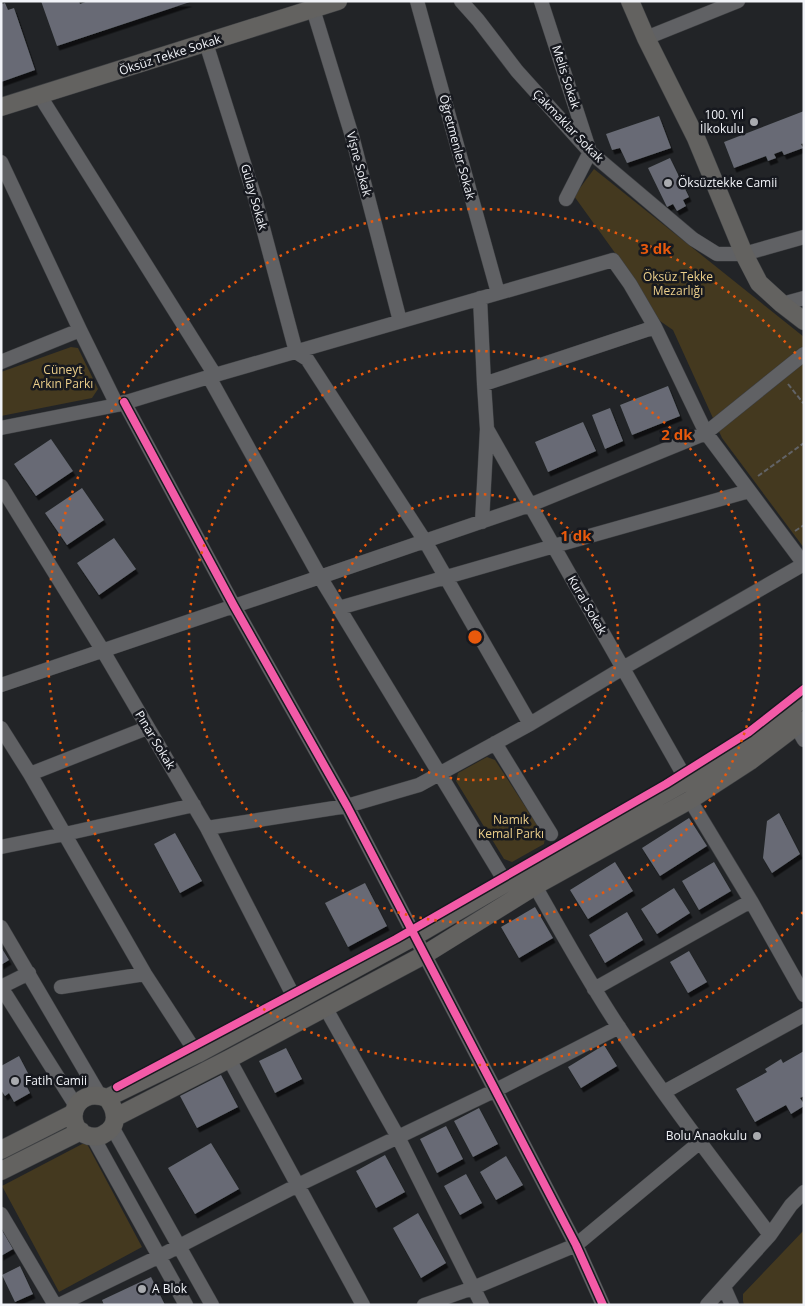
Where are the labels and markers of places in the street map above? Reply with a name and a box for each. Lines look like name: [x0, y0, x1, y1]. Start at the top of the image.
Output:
place label: 100. Yıl İlkokulu: [700, 106, 744, 137]
marker: 100. Yıl İlkokulu: [748, 116, 760, 128]
place label: Öksüztekke Camii: [678, 174, 777, 191]
marker: Öksüztekke Camii: [662, 177, 674, 189]
centre of rings: [466, 628, 484, 646]
place label: Fatih Camii: [25, 1072, 87, 1089]
marker: Fatih Camii: [9, 1075, 21, 1087]
place label: Bolu Anaokulu: [666, 1127, 747, 1144]
marker: Bolu Anaokulu: [751, 1130, 763, 1142]
place label: A Blok: [152, 1280, 188, 1297]
marker: A Blok: [136, 1283, 148, 1295]

